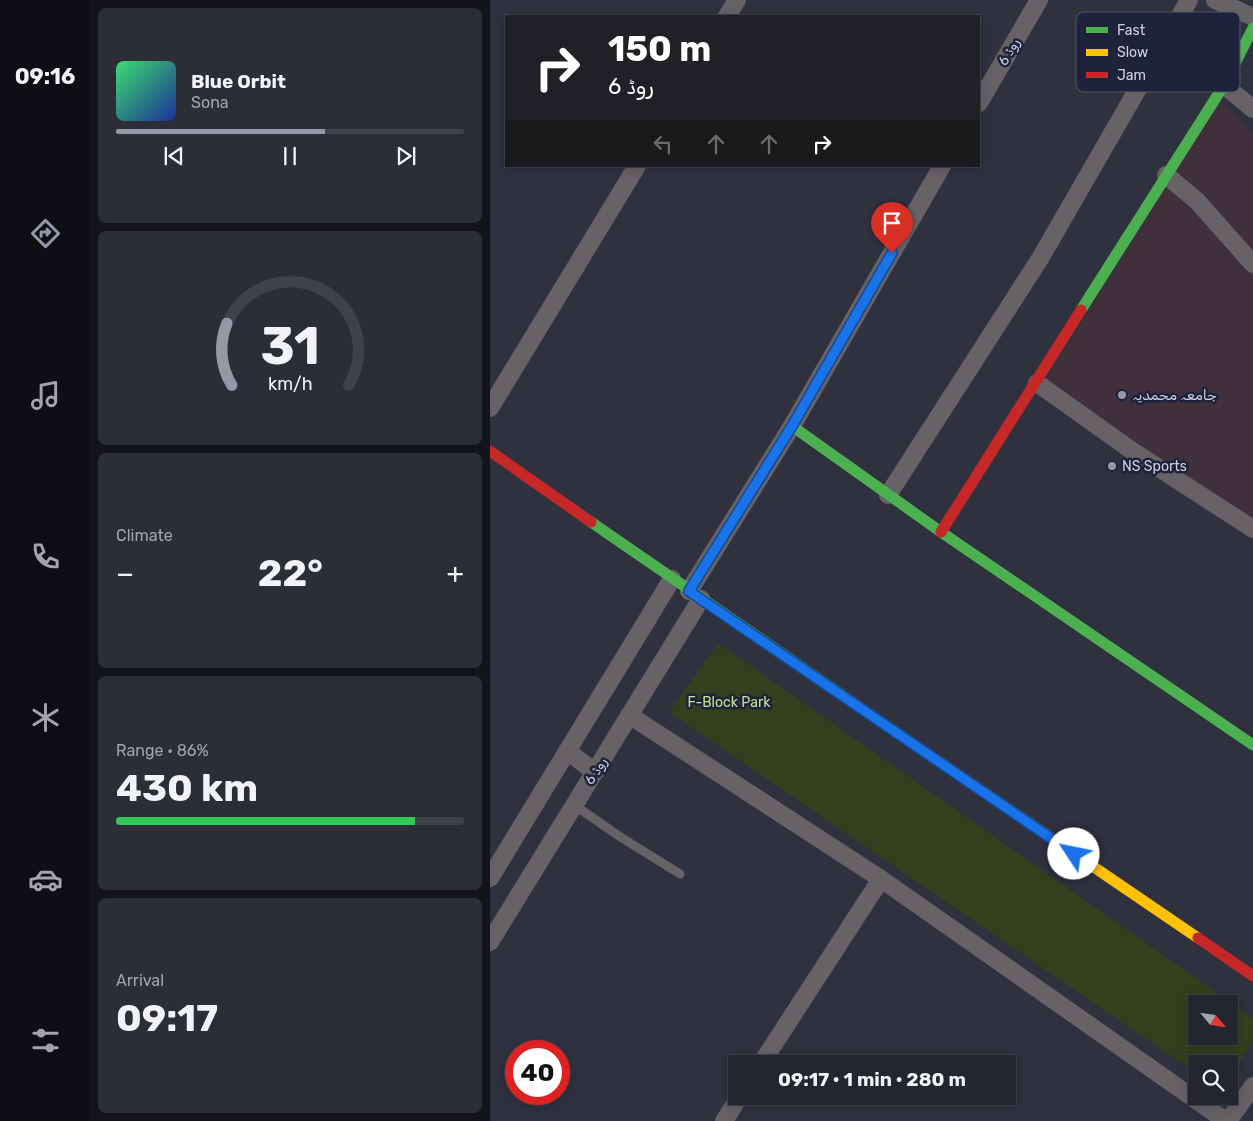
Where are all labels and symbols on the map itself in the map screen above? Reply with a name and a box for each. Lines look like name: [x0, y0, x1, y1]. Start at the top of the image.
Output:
legend: [1076, 12, 1240, 92]
text: Fast: [1117, 22, 1146, 39]
street label: روڈ 6: [994, 35, 1024, 69]
text: Slow: [1117, 44, 1148, 61]
text: Jam: [1117, 67, 1146, 84]
pin: [871, 202, 913, 253]
place label: جامعہ محمدیہ: [1132, 387, 1217, 404]
marker: جامعہ محمدیہ: [1116, 389, 1128, 401]
place label: NS Sports: [1122, 458, 1187, 475]
marker: NS Sports: [1106, 460, 1118, 472]
park label: F-Block Park: [688, 694, 771, 711]
street label: روڈ 6: [581, 754, 611, 788]
position arrow: [1047, 827, 1099, 879]
north arrow: [1188, 995, 1238, 1045]
speed limit sign: 40: [505, 1040, 570, 1105]

